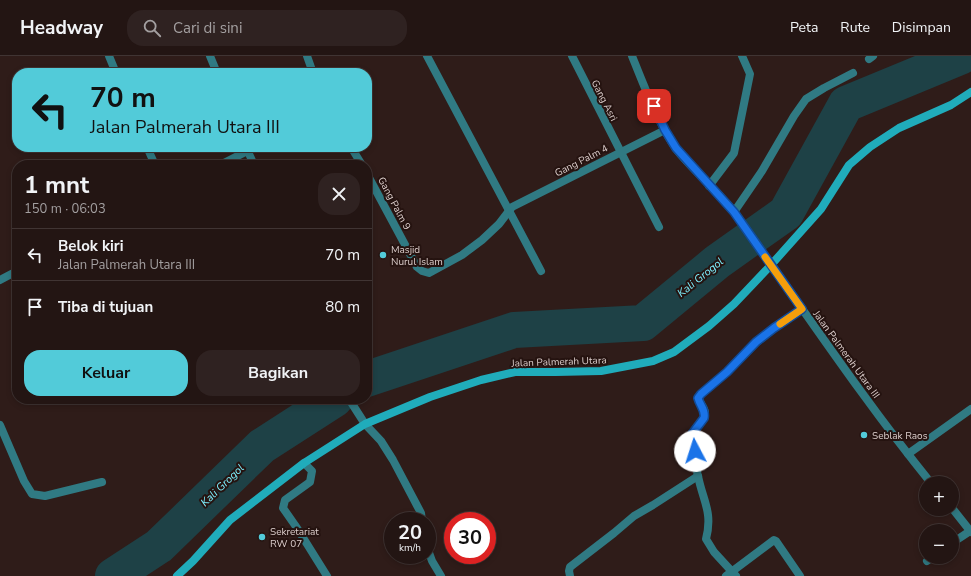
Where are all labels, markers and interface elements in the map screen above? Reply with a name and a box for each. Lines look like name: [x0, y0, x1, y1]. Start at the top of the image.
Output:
search box: [127, 10, 407, 46]
text: Headway: [20, 15, 103, 41]
icon: search: [141, 17, 163, 39]
text: Cari di sini: [173, 18, 242, 38]
text: Peta: [790, 18, 818, 37]
text: Rute: [840, 18, 870, 37]
text: Disimpan: [892, 18, 951, 37]
street label: Gang Asri: [588, 77, 620, 124]
text: 70 m: [90, 79, 156, 117]
icon: left: [24, 84, 76, 136]
pin: [637, 89, 671, 123]
icon: arrive: [643, 95, 665, 117]
text: Jalan Palmerah Utara III: [90, 115, 280, 139]
street label: Gang Palm 4: [552, 141, 611, 180]
text: 1 mnt: [24, 169, 89, 201]
button: close: [318, 173, 360, 215]
street label: Gang Palm 9: [374, 175, 414, 232]
text: 150 m · 06:03: [24, 200, 106, 218]
text: Belok kiri: [58, 236, 123, 256]
place label: Masjid Nurul Islam: [391, 243, 443, 269]
icon: left: [24, 244, 46, 266]
text: 70 m: [325, 245, 360, 265]
marker: Masjid Nurul Islam: [378, 250, 388, 260]
water label: Kali Grogol: [674, 254, 726, 301]
text: Jalan Palmerah Utara III: [58, 256, 195, 274]
icon: arrive: [24, 296, 46, 318]
text: Tiba di tujuan: [58, 297, 153, 317]
text: 80 m: [325, 297, 360, 317]
street label: Jalan Palmerah Utara III: [809, 307, 883, 401]
button: Keluar: [24, 350, 188, 396]
button: Bagikan: [196, 350, 360, 396]
street label: Jalan Palmerah Utara: [510, 353, 607, 371]
place label: Seblak Raos: [872, 429, 928, 443]
position arrow: [674, 430, 716, 472]
marker: Seblak Raos: [859, 430, 869, 440]
water label: Kali Grogol: [197, 461, 247, 510]
map controls: [919, 476, 959, 564]
button: +: [919, 476, 959, 516]
speed limit sign: 30: [444, 512, 496, 564]
text: 20: [398, 519, 422, 546]
button: −: [919, 524, 959, 564]
place label: Sekretariat RW 07: [270, 525, 319, 551]
marker: Sekretariat RW 07: [257, 532, 267, 542]
text: km/h: [399, 541, 421, 555]

